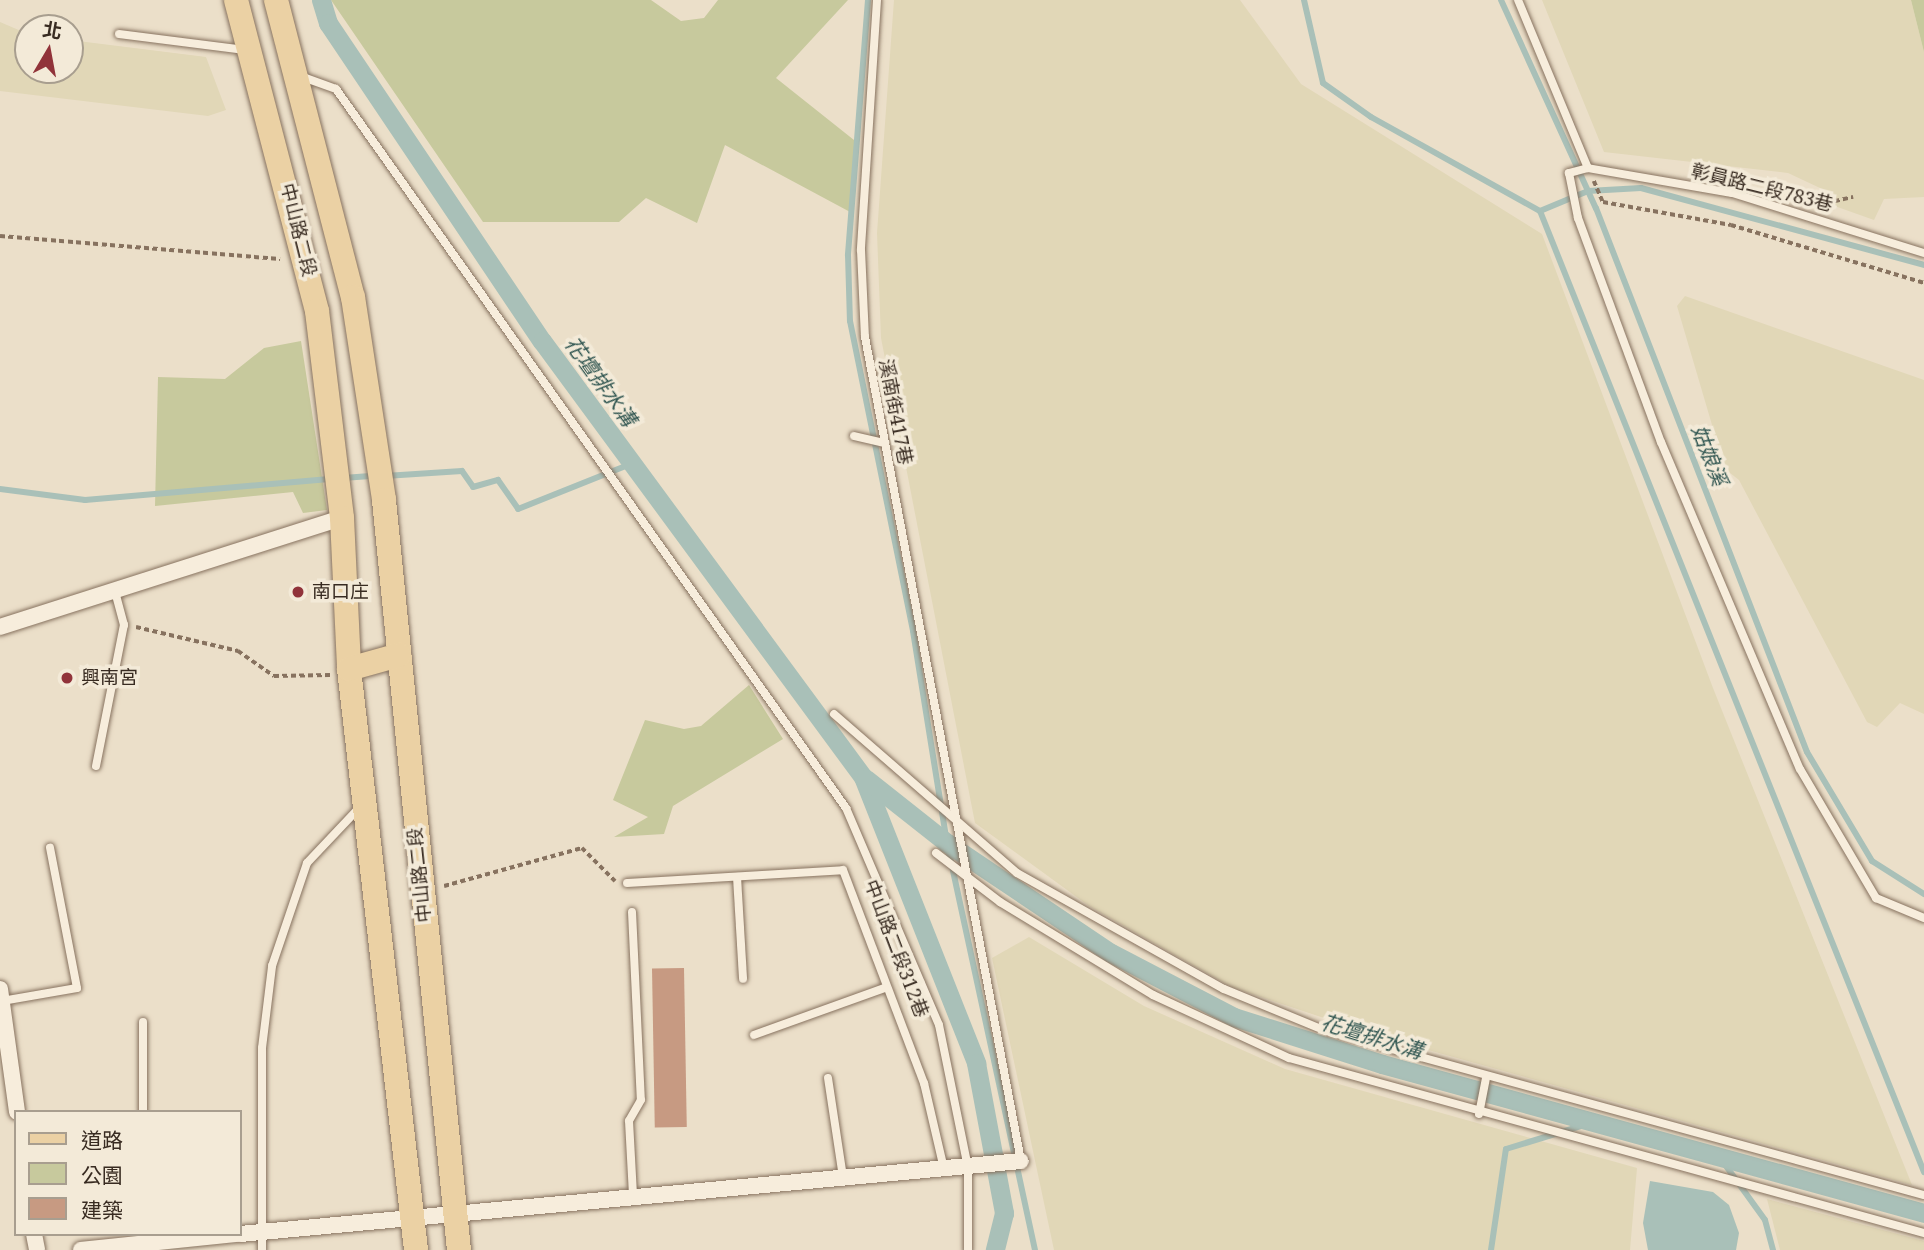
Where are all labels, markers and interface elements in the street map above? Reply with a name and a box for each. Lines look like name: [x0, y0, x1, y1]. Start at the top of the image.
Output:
north arrow: [14, 14, 84, 84]
text: 北: [41, 16, 64, 45]
street label: 彰員路二段783巷: [1688, 159, 1836, 217]
street label: 中山路二段: [275, 181, 321, 279]
water label: 花壇排水溝: [560, 331, 642, 431]
street label: 溪南街417巷: [874, 357, 916, 467]
water label: 姑娘溪: [1687, 421, 1733, 489]
place label: 南口庄: [312, 581, 369, 603]
marker: 南口庄: [290, 584, 306, 600]
place label: 興南宮: [81, 667, 138, 689]
marker: 興南宮: [59, 670, 75, 686]
street label: 中山路二段: [404, 827, 436, 923]
street label: 中山路二段312巷: [859, 877, 933, 1021]
water label: 花壇排水溝: [1318, 1009, 1426, 1063]
legend: [14, 1110, 242, 1236]
text: 道路: [81, 1126, 123, 1154]
text: 公園: [81, 1161, 123, 1189]
text: 建築: [81, 1196, 123, 1224]

